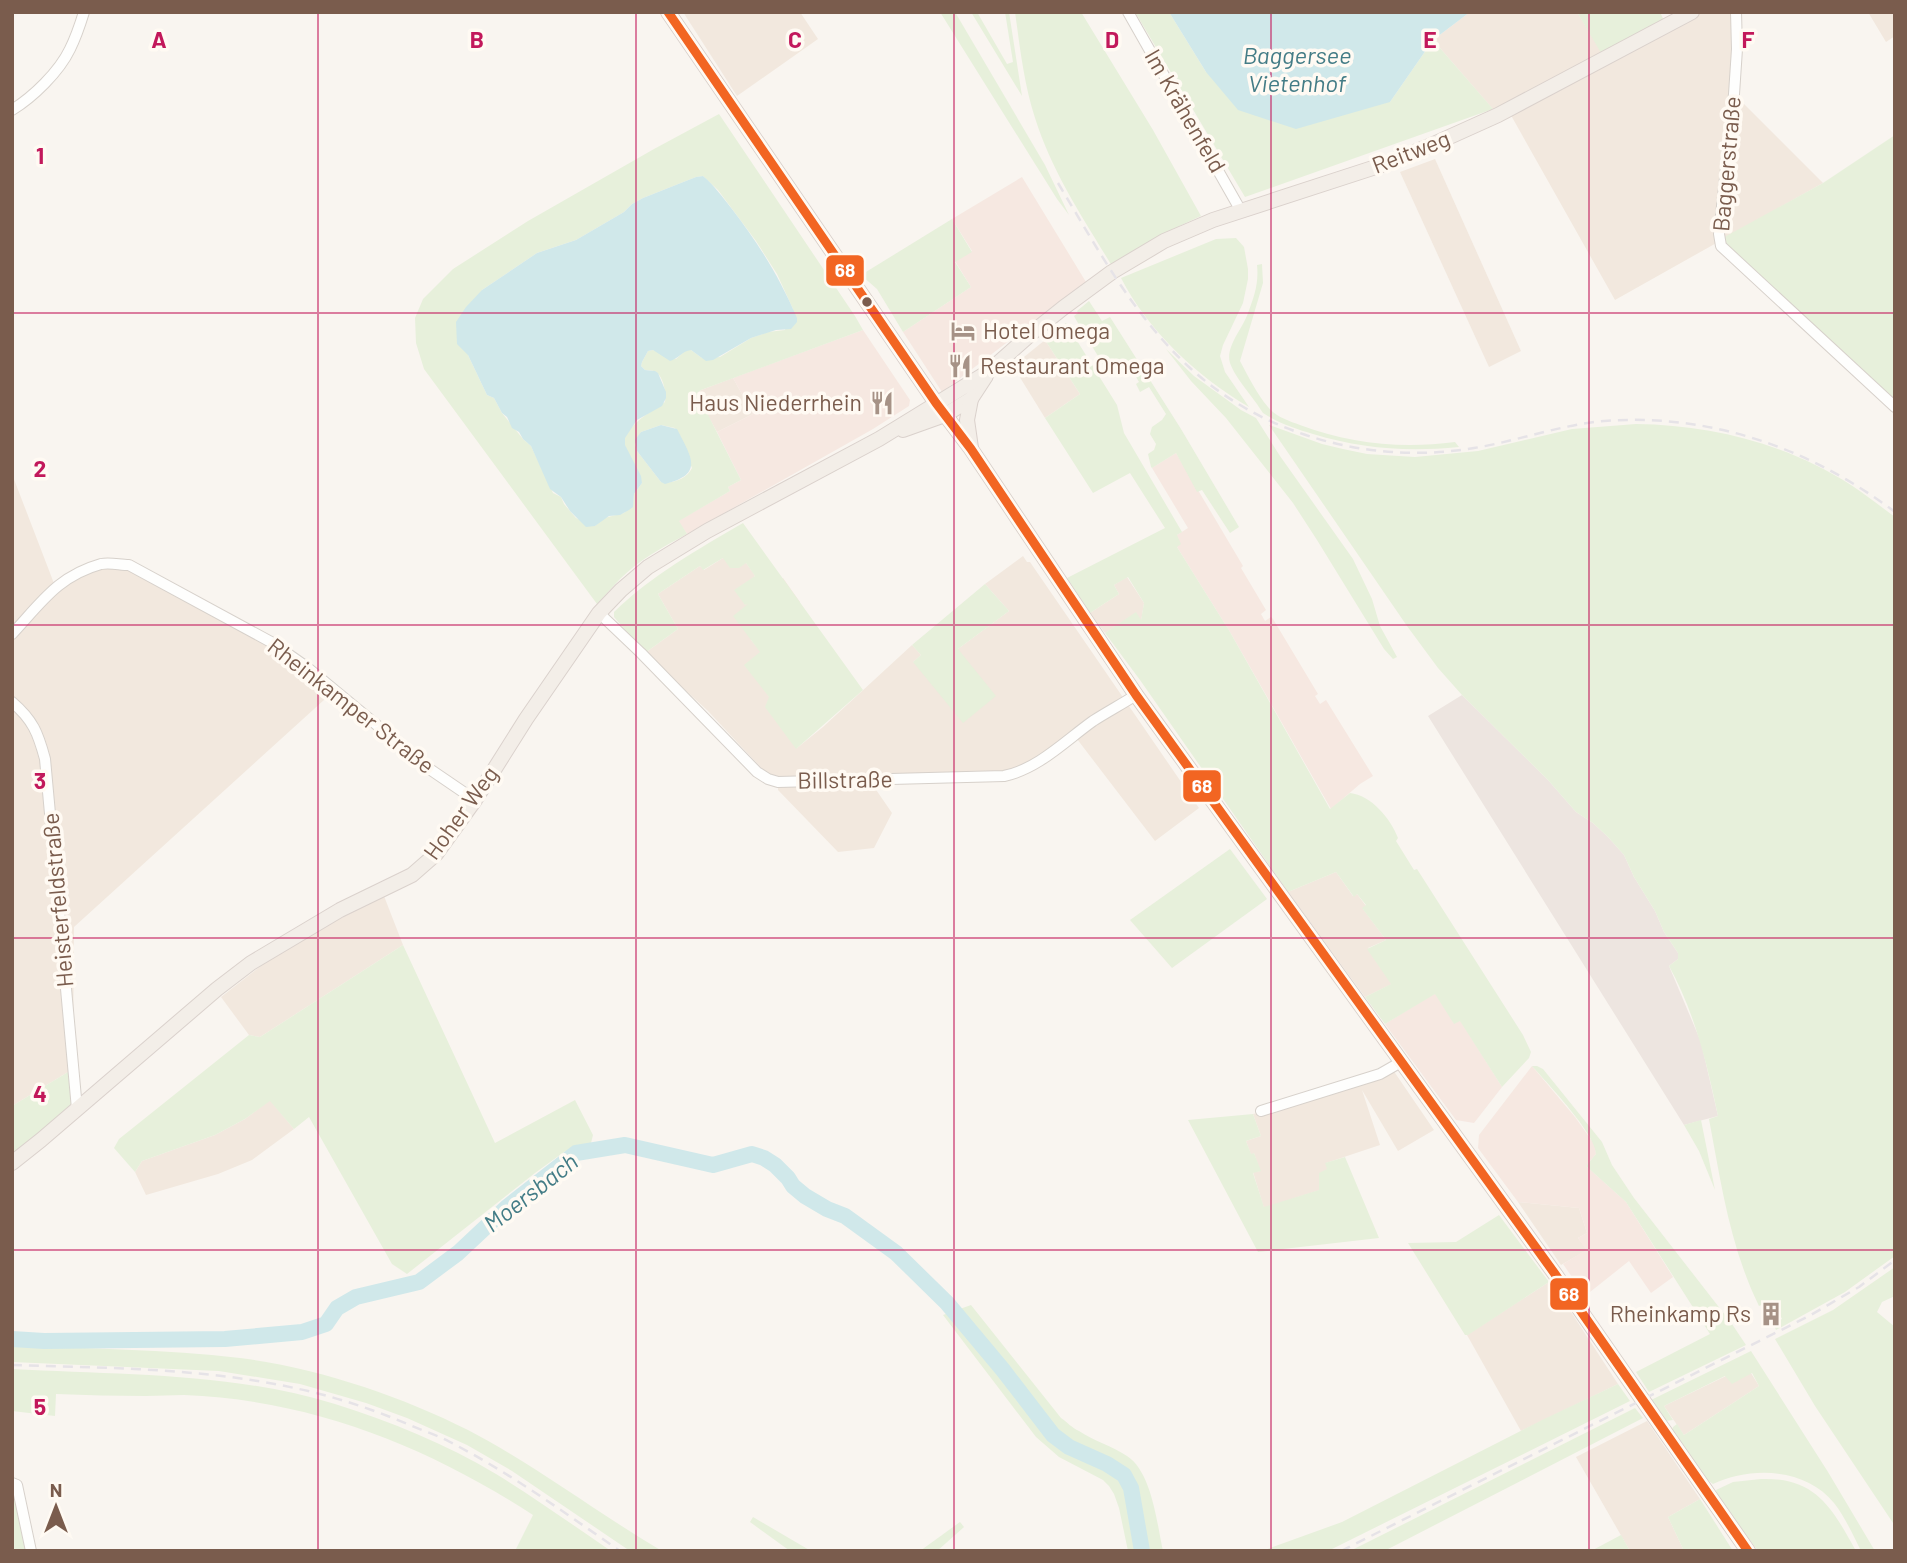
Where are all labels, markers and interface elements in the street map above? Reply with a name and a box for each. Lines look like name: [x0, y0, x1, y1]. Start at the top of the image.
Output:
text: A: [151, 25, 167, 53]
text: B: [470, 25, 484, 53]
text: C: [788, 25, 802, 53]
text: D: [1105, 25, 1119, 53]
text: E: [1423, 25, 1437, 53]
text: F: [1742, 25, 1755, 53]
water label: Baggersee Vietenhof: [1243, 40, 1351, 97]
street label: Im Krähenfeld: [1139, 44, 1232, 177]
street label: Baggerstraße: [1706, 95, 1746, 233]
street label: Reitweg: [1368, 123, 1454, 179]
text: 1: [36, 141, 44, 169]
line badge: 68: [825, 254, 865, 287]
text: 68: [835, 258, 855, 281]
unlabelled marker: [860, 295, 874, 309]
place label: Hotel Omega: [983, 316, 1110, 344]
hotel icon: Hotel Omega: [949, 317, 977, 345]
place label: Restaurant Omega: [980, 351, 1164, 379]
restaurant icon: Restaurant Omega: [946, 352, 974, 380]
place label: Haus Niederrhein: [689, 388, 862, 416]
restaurant icon: Haus Niederrhein: [868, 389, 896, 417]
text: 2: [34, 454, 46, 482]
street label: Rheinkamper Straße: [263, 631, 440, 779]
street label: Hoher Weg: [417, 760, 503, 865]
street label: Billstraße: [797, 764, 893, 794]
text: 3: [34, 766, 46, 794]
line badge: 68: [1182, 769, 1222, 803]
text: 68: [1192, 774, 1212, 797]
street label: Heisterfeldstraße: [35, 812, 79, 988]
text: 4: [33, 1079, 47, 1107]
water label: Moersbach: [477, 1146, 583, 1238]
line badge: 68: [1549, 1277, 1589, 1311]
text: 68: [1559, 1282, 1579, 1305]
place label: Rheinkamp Rs: [1610, 1299, 1751, 1327]
building icon: Rheinkamp Rs: [1757, 1300, 1785, 1328]
text: 5: [34, 1392, 46, 1420]
north arrow: [21, 1472, 91, 1542]
text: N: [50, 1478, 62, 1501]

